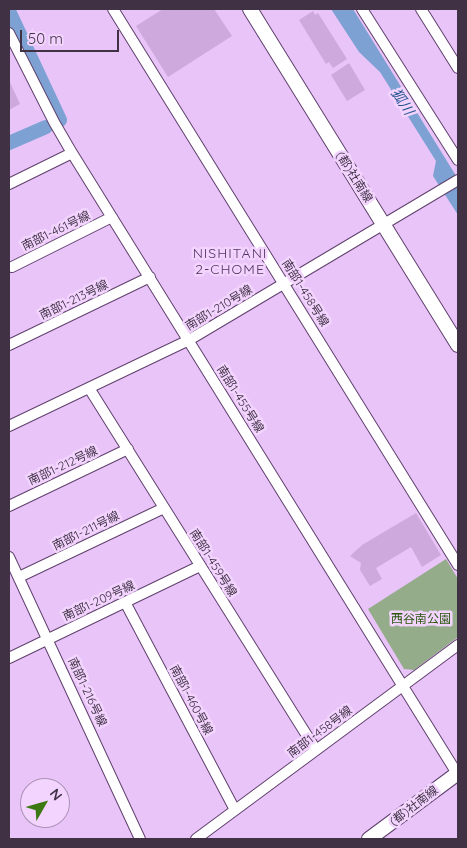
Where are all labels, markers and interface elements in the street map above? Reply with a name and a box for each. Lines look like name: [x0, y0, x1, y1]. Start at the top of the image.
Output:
scale bar: [22, 20, 121, 52]
text: 50 m: [28, 29, 63, 48]
water label: 狐川: [387, 86, 417, 118]
street label: (都)社南線: [333, 149, 375, 205]
street label: 南部1-461号線: [19, 208, 93, 254]
district label: NISHITANI 2-CHOME: [192, 246, 268, 278]
street label: 南部1-458号線: [279, 257, 331, 329]
street label: 南部1-213号線: [37, 277, 111, 323]
street label: 南部1-210号線: [183, 282, 255, 334]
street label: 南部1-455号線: [214, 363, 266, 435]
street label: 南部1-212号線: [26, 444, 100, 488]
street label: 南部1-211号線: [50, 509, 122, 553]
street label: 南部1-459号線: [187, 527, 239, 599]
street label: 南部1-209号線: [61, 578, 137, 624]
park label: 西谷南公園: [391, 612, 451, 626]
street label: 南部1-216号線: [65, 655, 109, 729]
street label: 南部1-460号線: [167, 663, 215, 737]
street label: 南部1-458号線: [285, 703, 355, 761]
north arrow: [20, 778, 70, 828]
street label: (都)社南線: [387, 783, 441, 829]
text: N: [46, 785, 66, 804]

